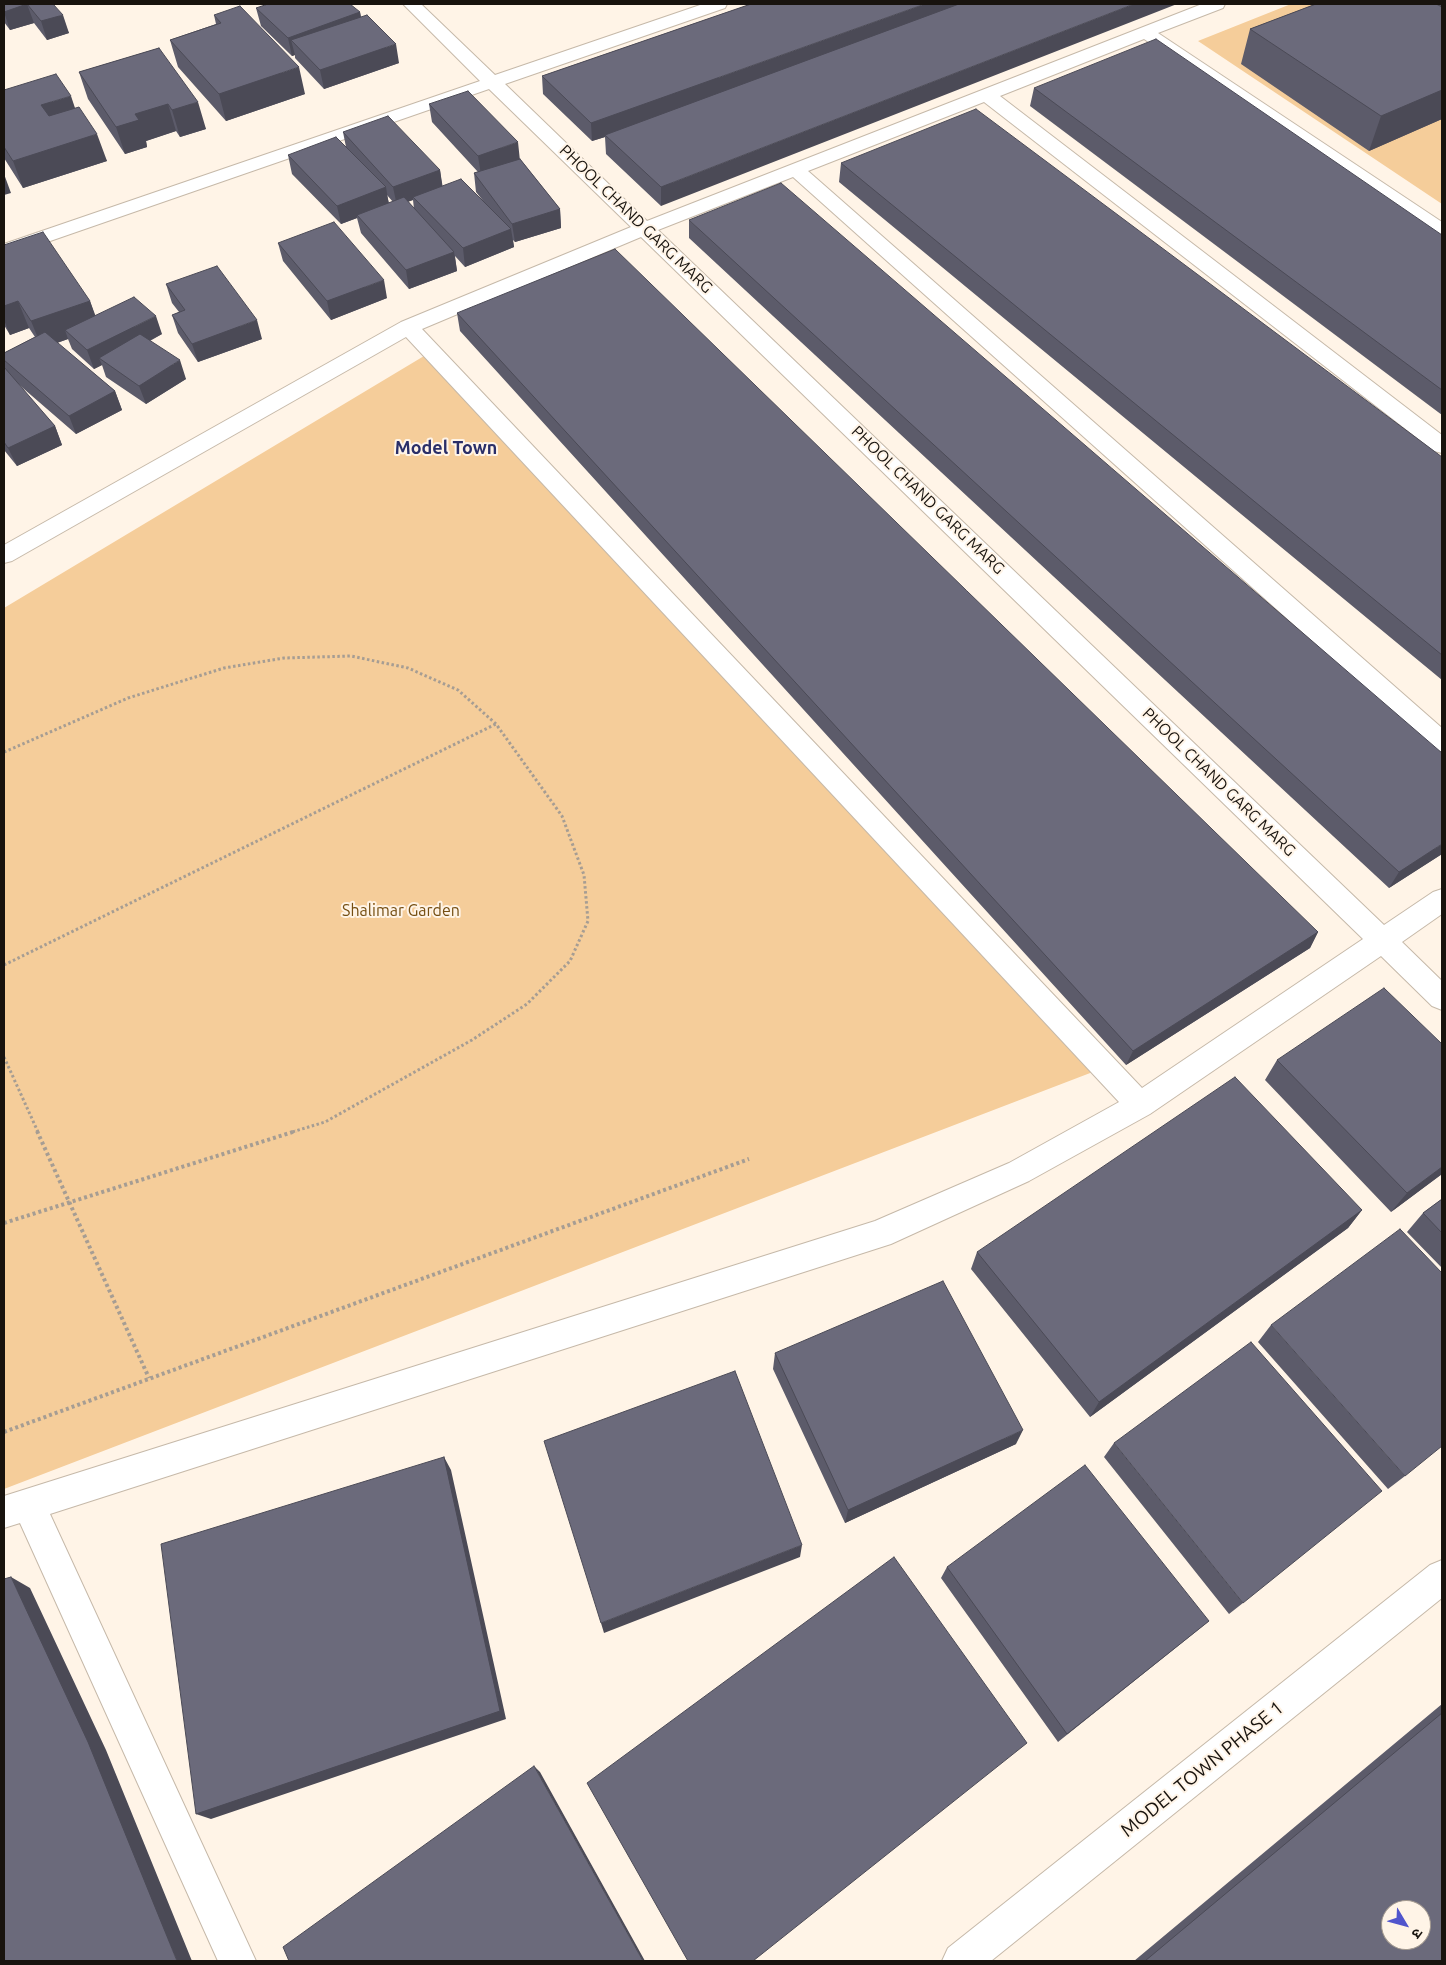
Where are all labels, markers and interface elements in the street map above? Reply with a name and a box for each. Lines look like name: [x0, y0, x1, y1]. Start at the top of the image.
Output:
street label: PHOOL CHAND GARG MARG: [556, 141, 716, 297]
street label: PHOOL CHAND GARG MARG: [848, 422, 1008, 578]
district label: Model Town: [395, 437, 497, 459]
street label: PHOOL CHAND GARG MARG: [1139, 704, 1299, 860]
park label: Shalimar Garden: [342, 901, 460, 921]
street label: MODEL TOWN PHASE 1: [1116, 1696, 1288, 1842]
north arrow: [1381, 1900, 1431, 1950]
text: उ: [1408, 1925, 1426, 1942]

